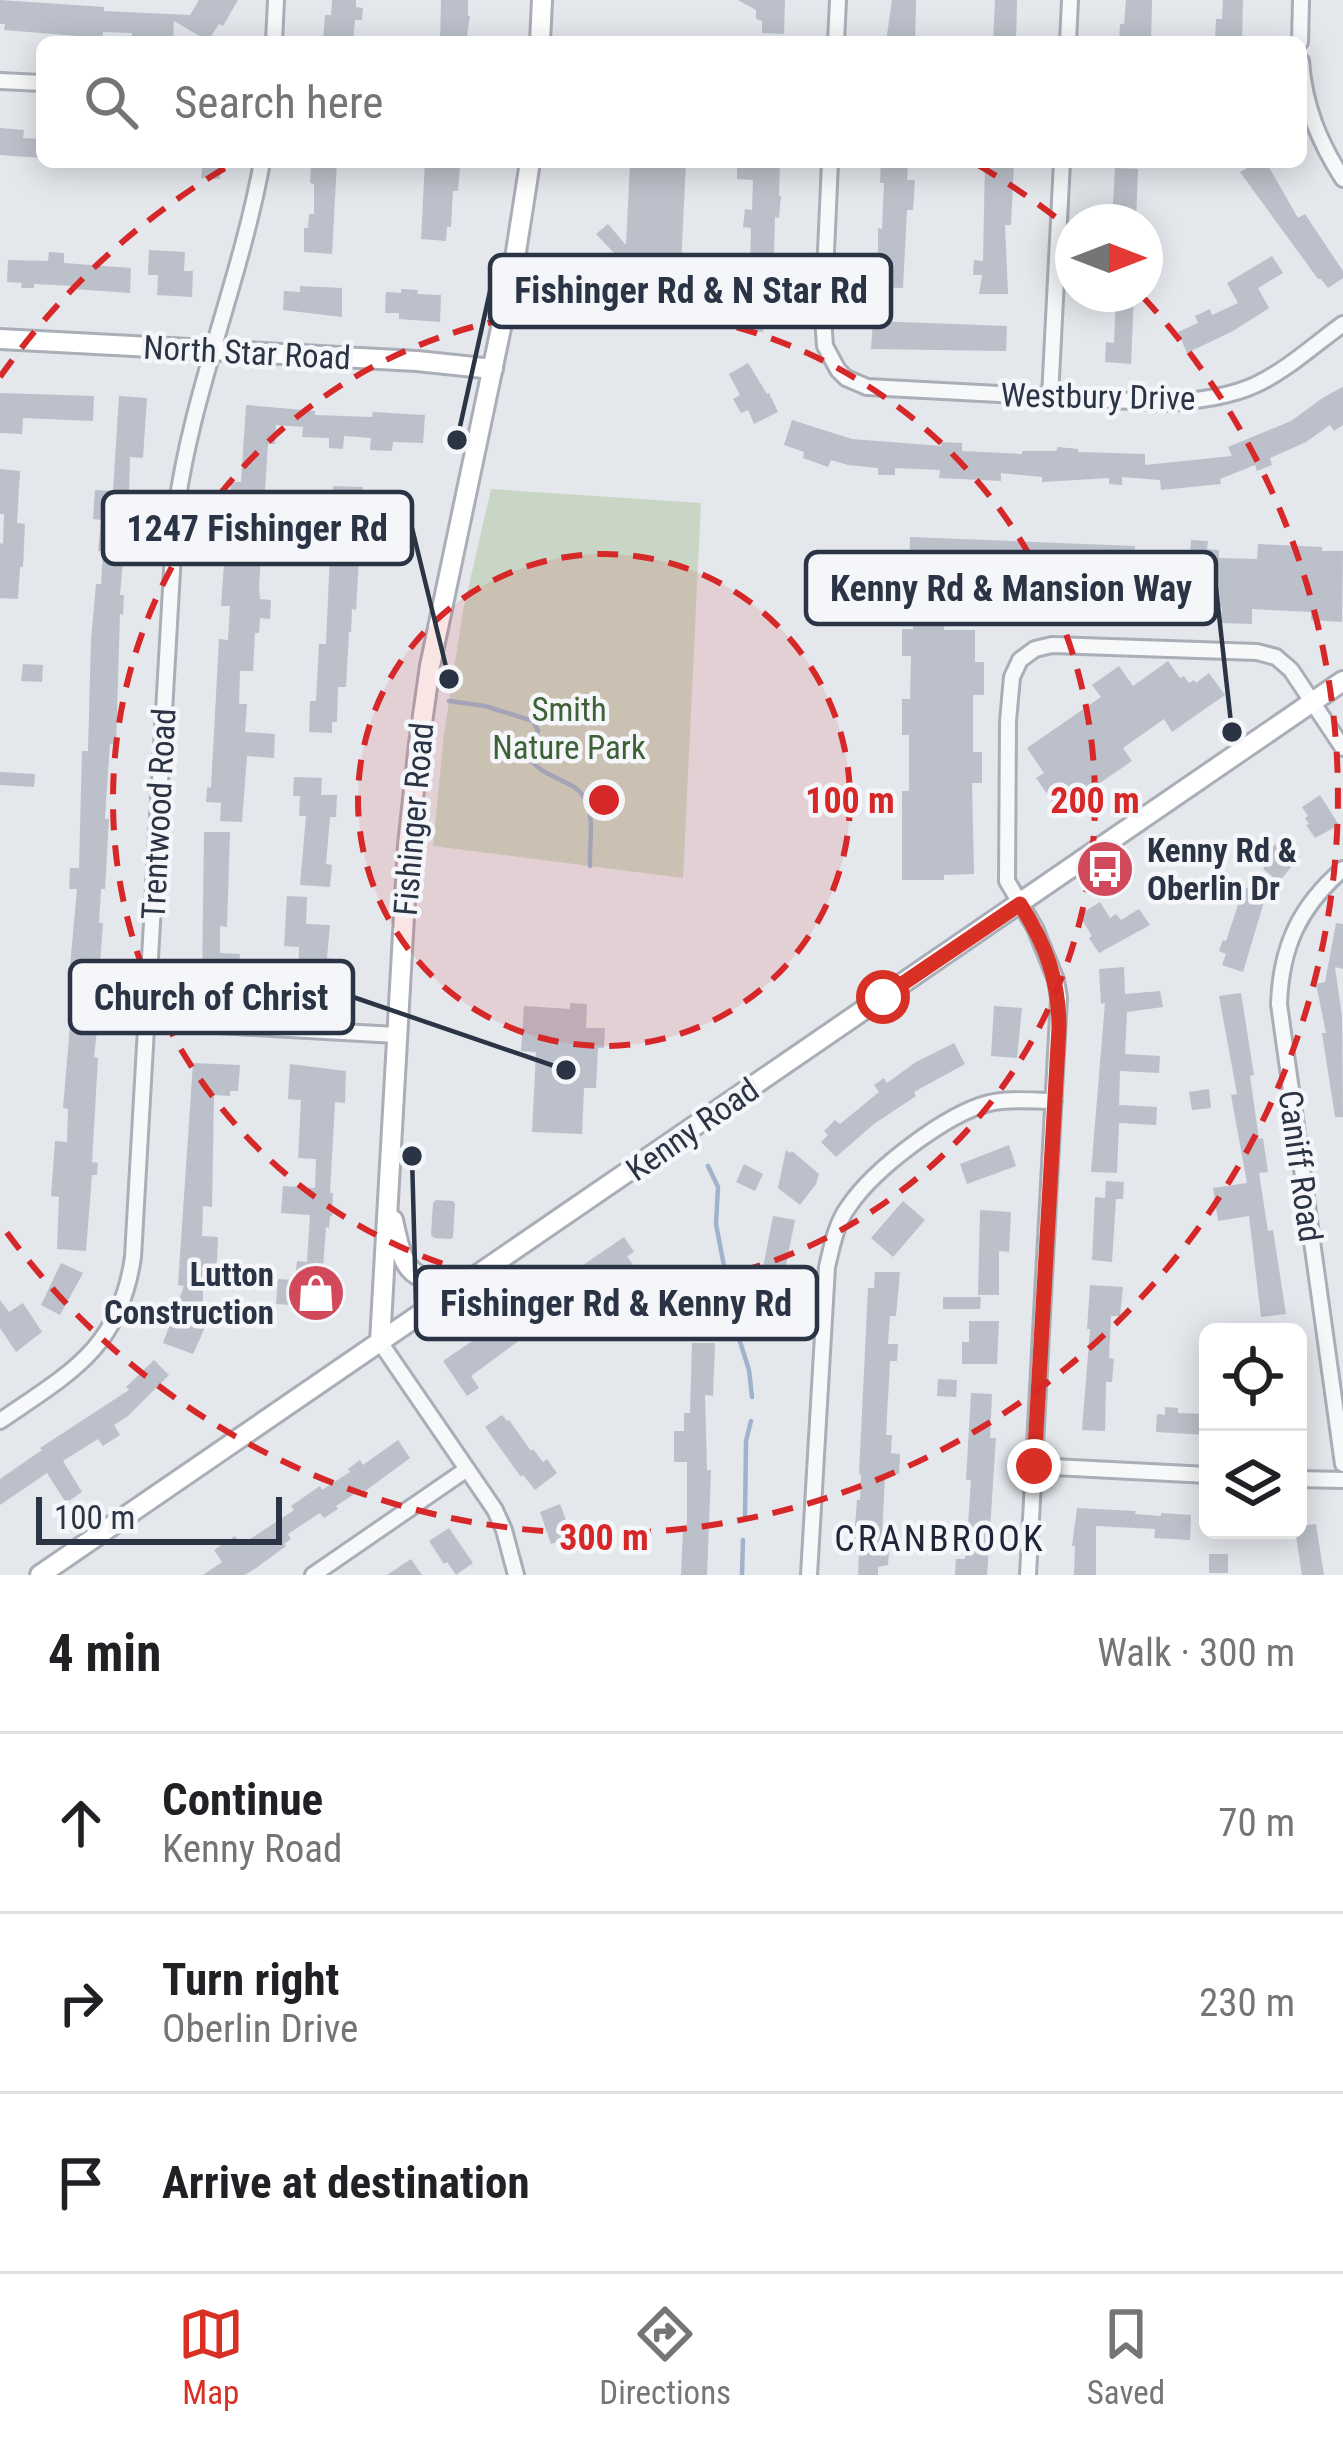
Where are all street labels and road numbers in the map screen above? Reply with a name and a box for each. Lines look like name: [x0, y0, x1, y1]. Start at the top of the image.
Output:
street label: North Star Road: [142, 328, 352, 377]
street label: Westbury Drive: [1000, 375, 1196, 418]
street label: Trentwood Road: [133, 707, 184, 921]
street label: Fishinger Road: [386, 721, 441, 917]
street label: Kenny Road: [619, 1070, 766, 1189]
street label: Caniff Road: [1271, 1088, 1330, 1244]

